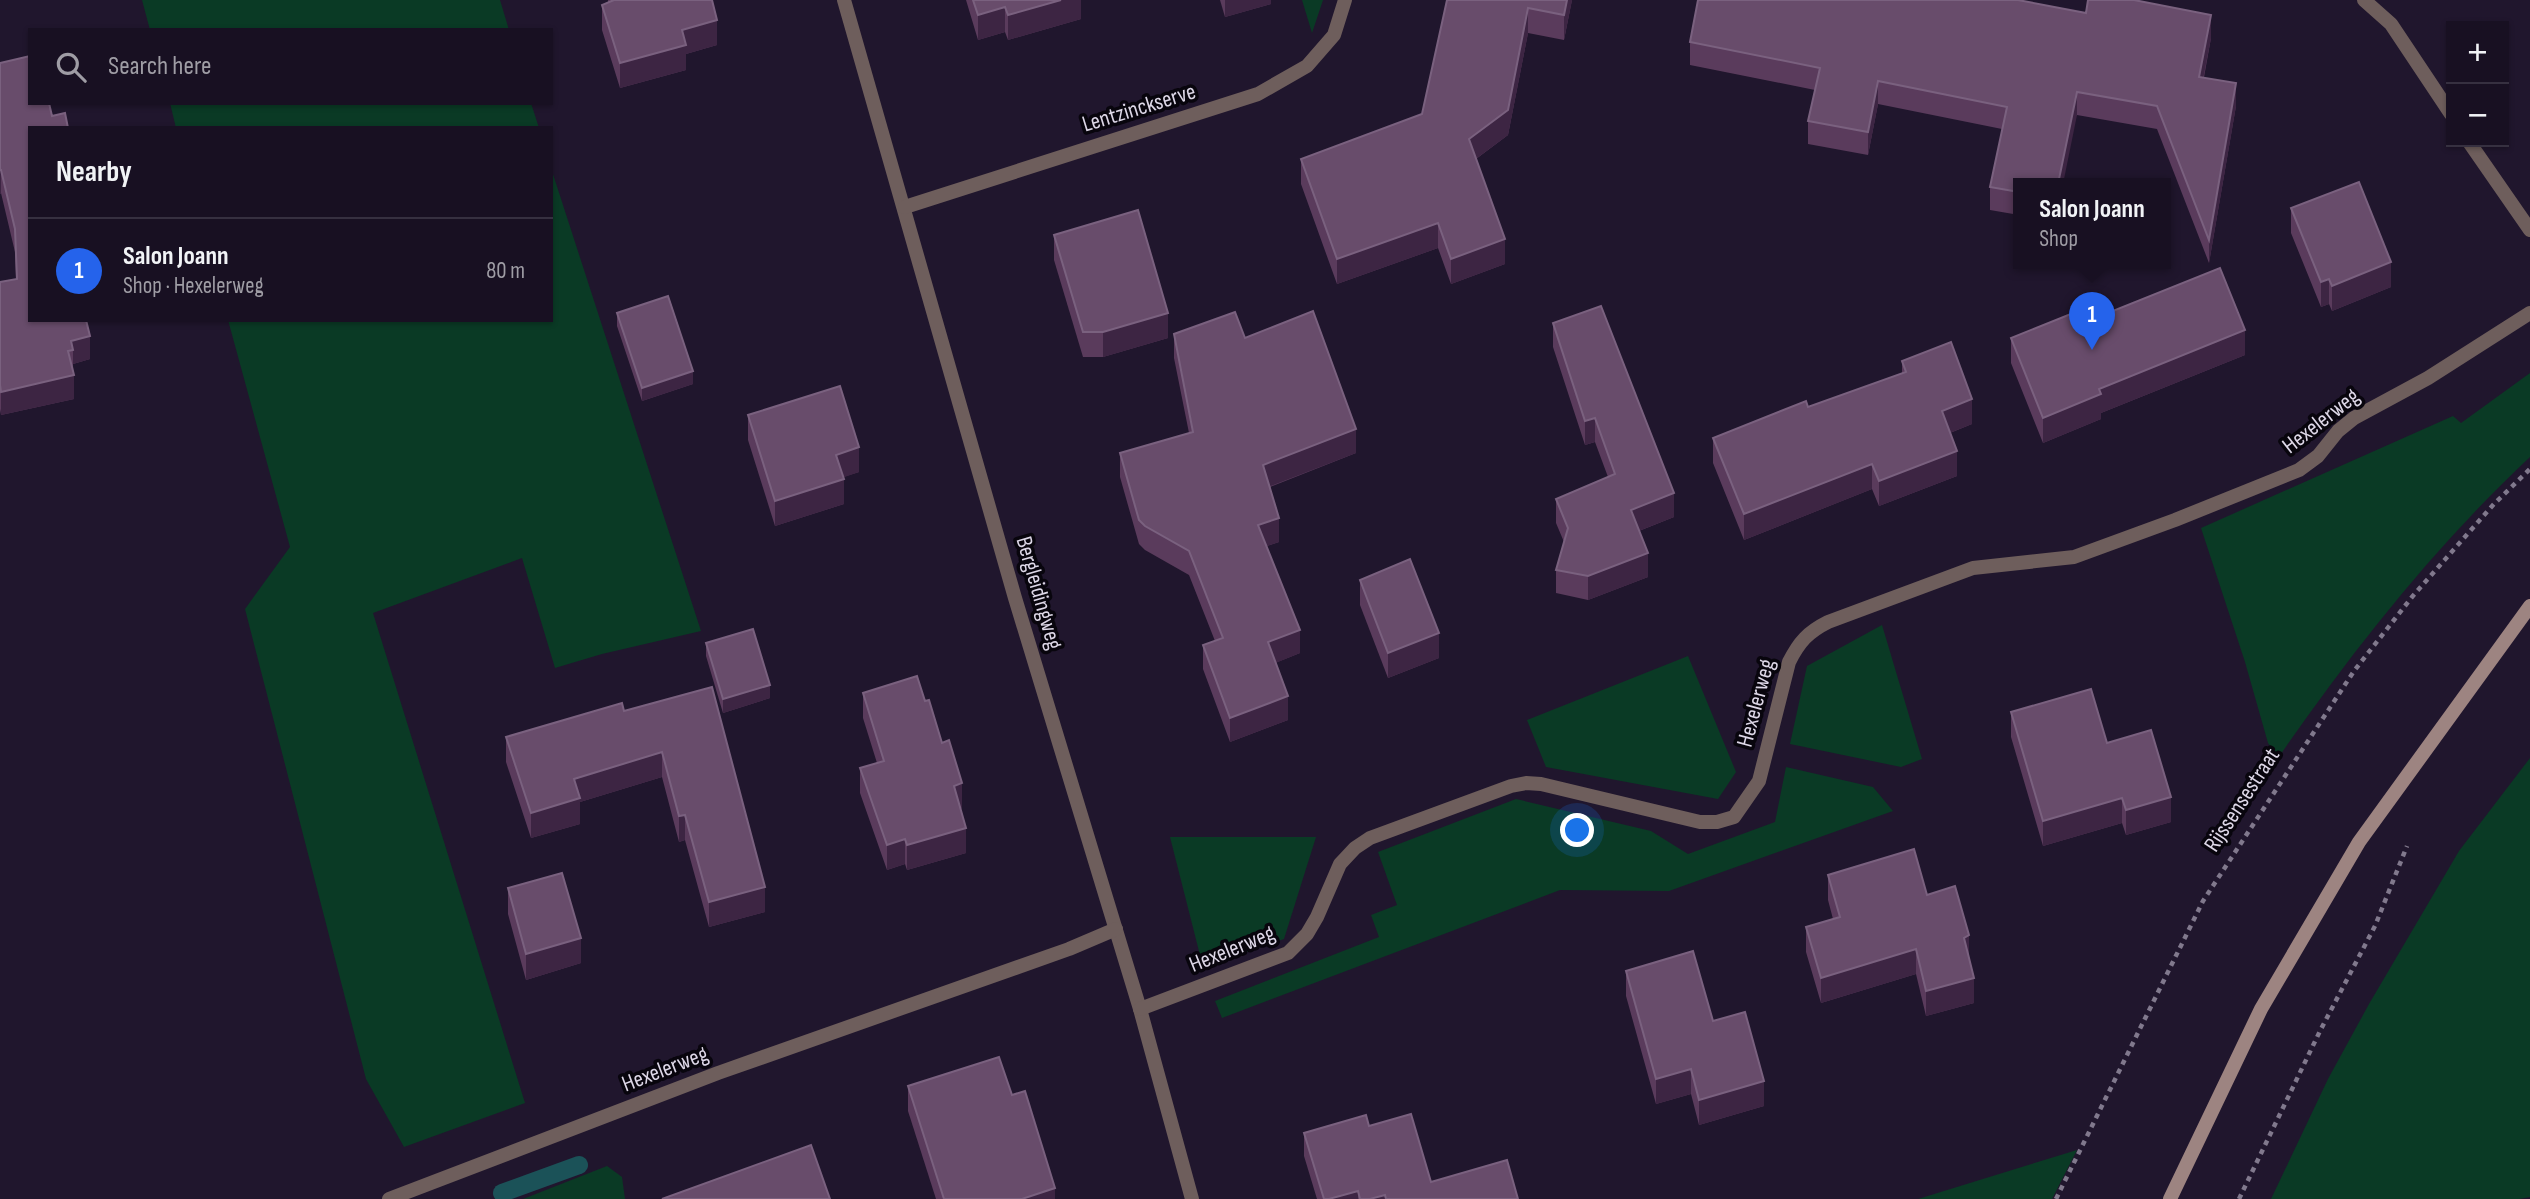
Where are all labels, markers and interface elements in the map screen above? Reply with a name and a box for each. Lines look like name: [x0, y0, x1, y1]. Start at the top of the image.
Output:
map controls: [2446, 21, 2509, 147]
button: +: [2446, 21, 2509, 84]
search box: [28, 28, 553, 105]
icon: search: [52, 48, 90, 86]
text: Search here: [108, 51, 211, 82]
street label: Lentzinckserve: [1079, 78, 1199, 138]
button: −: [2446, 84, 2509, 147]
text: Nearby: [56, 154, 132, 190]
popup: [2013, 178, 2171, 269]
text: Salon Joann: [2039, 194, 2145, 225]
text: Shop: [2039, 225, 2078, 253]
text: Salon Joann: [123, 241, 229, 272]
text: 1: [74, 257, 84, 285]
text: 80 m: [486, 257, 525, 285]
text: Shop · Hexelerweg: [123, 272, 264, 300]
pin: 1: [2069, 292, 2115, 350]
street label: Hexelerweg: [2277, 382, 2365, 460]
street label: Bergleidingweg: [1010, 533, 1068, 653]
street label: Hexelerweg: [1731, 656, 1781, 750]
street label: Rijssensestraat: [2198, 743, 2286, 857]
your location: [1560, 813, 1594, 847]
street label: Hexelerweg: [1185, 919, 1279, 979]
street label: Hexelerweg: [618, 1040, 712, 1098]

